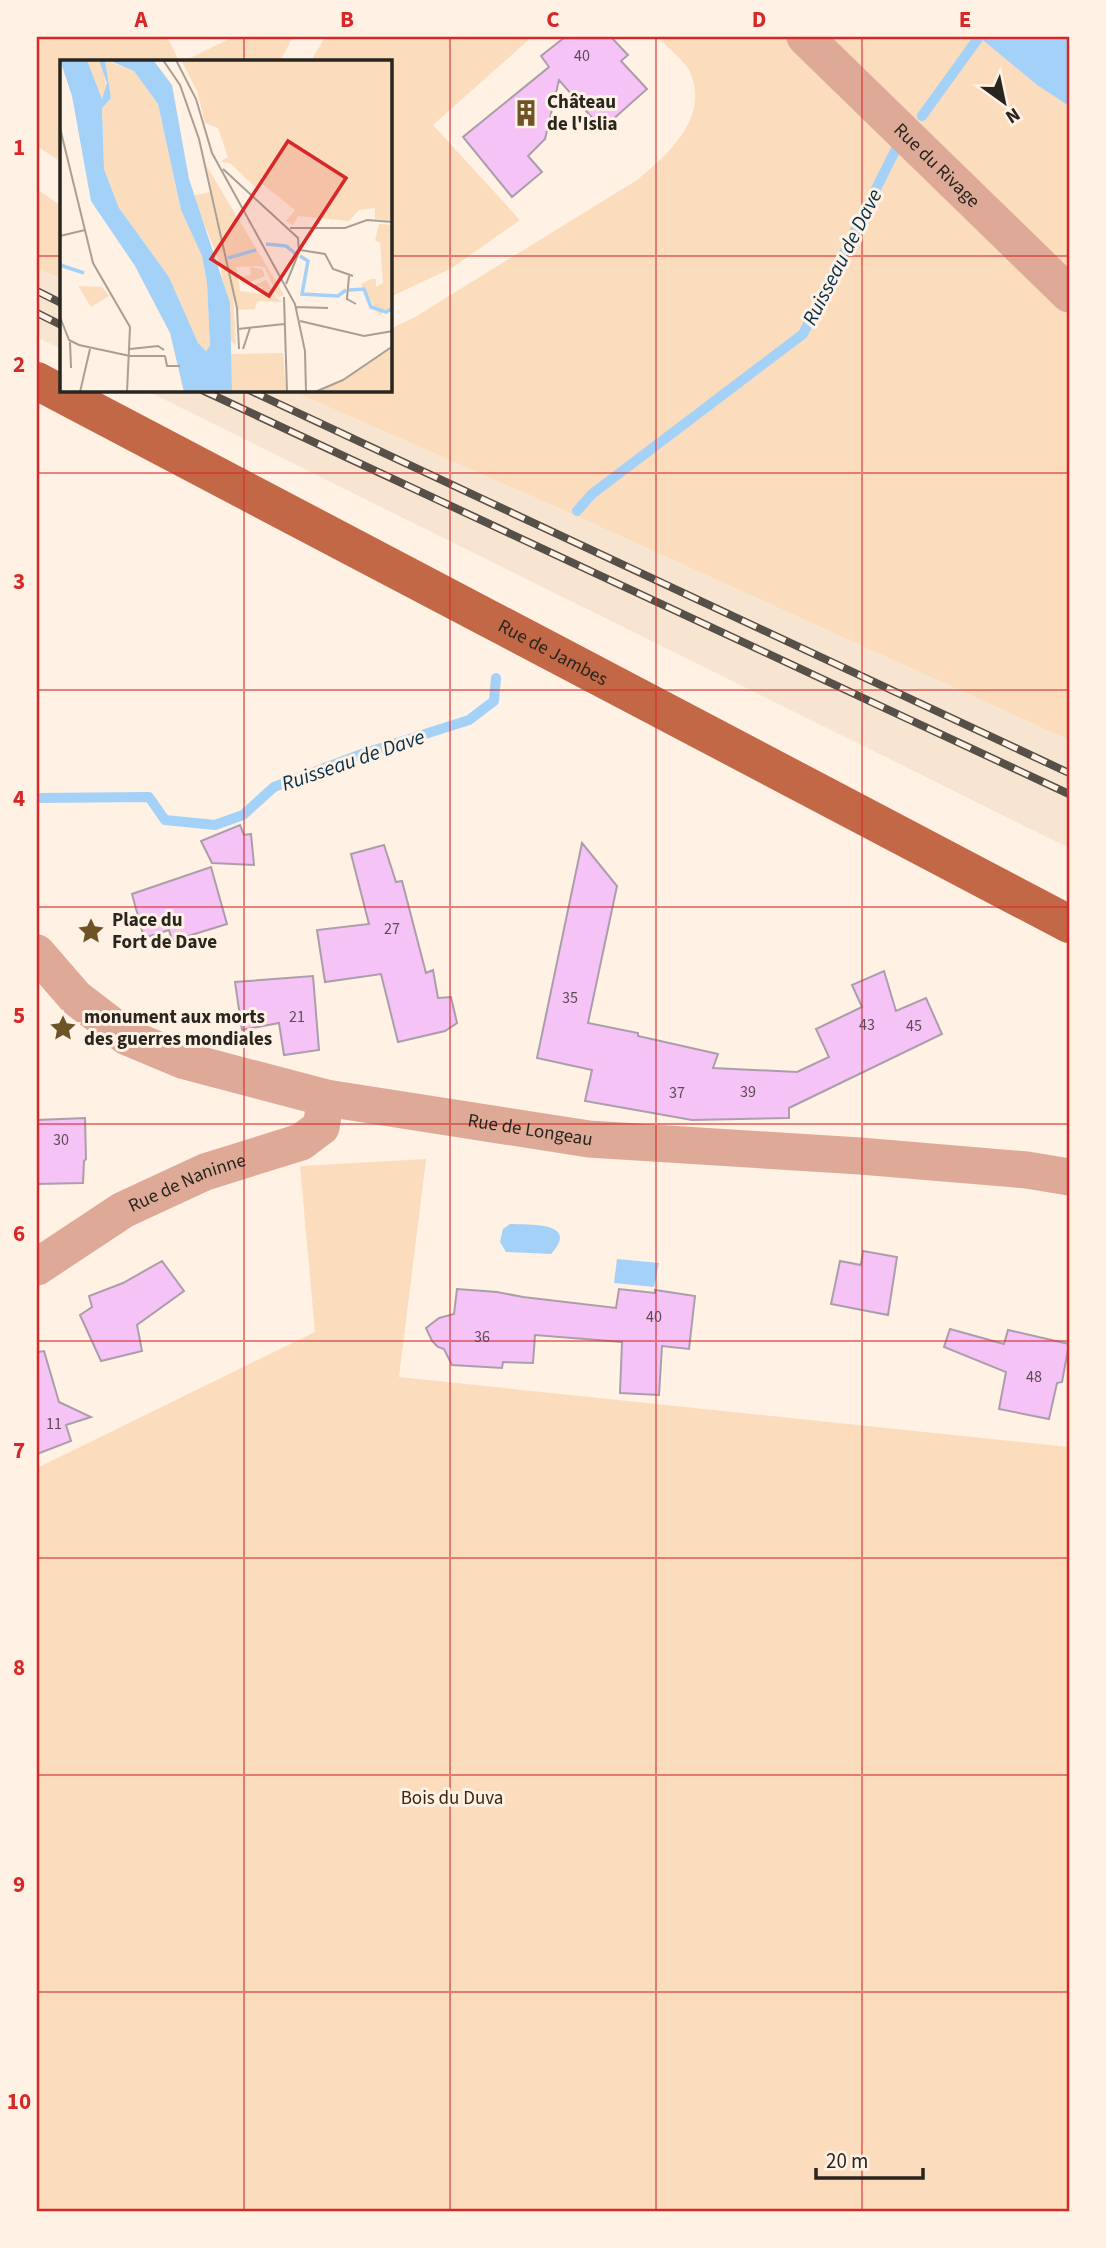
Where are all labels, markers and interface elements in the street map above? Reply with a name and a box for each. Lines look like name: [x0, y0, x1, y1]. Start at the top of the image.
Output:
text: A: [133, 3, 148, 36]
text: B: [340, 3, 354, 36]
text: C: [546, 3, 560, 36]
text: D: [752, 3, 766, 36]
text: E: [959, 3, 971, 36]
house number: 40: [574, 45, 590, 67]
inset map: [60, 60, 392, 392]
north arrow: [970, 66, 1040, 136]
place label: Château de l'Islia: [547, 89, 618, 138]
building icon: Château de l'Islia: [511, 98, 541, 128]
text: N: [1000, 100, 1025, 130]
street label: Rue du Rivage: [887, 117, 986, 214]
text: 1: [13, 131, 25, 164]
water label: Ruisseau de Dave: [795, 184, 889, 330]
text: 2: [13, 348, 25, 381]
text: 3: [13, 565, 25, 598]
street label: Rue de Jambes: [493, 612, 613, 693]
water label: Ruisseau de Dave: [277, 721, 429, 799]
text: 4: [13, 782, 25, 815]
place label: Place du Fort de Dave: [112, 907, 217, 956]
place icon: Place du Fort de Dave: [76, 916, 106, 946]
house number: 27: [384, 918, 400, 940]
house number: 35: [562, 987, 578, 1009]
text: 5: [13, 999, 25, 1032]
place label: monument aux morts des guerres mondiales: [84, 1004, 272, 1053]
house number: 21: [289, 1006, 305, 1028]
place icon: monument aux morts des guerres mondiales: [48, 1013, 78, 1043]
house number: 43: [859, 1014, 875, 1036]
house number: 45: [906, 1015, 922, 1037]
house number: 39: [740, 1081, 756, 1103]
house number: 37: [669, 1082, 685, 1104]
street label: Rue de Longeau: [466, 1107, 595, 1153]
house number: 30: [53, 1129, 69, 1151]
street label: Rue de Naninne: [124, 1147, 249, 1219]
text: 6: [13, 1217, 25, 1250]
house number: 40: [646, 1306, 662, 1328]
house number: 36: [474, 1326, 490, 1348]
house number: 48: [1026, 1366, 1042, 1388]
house number: 11: [46, 1413, 62, 1435]
text: 7: [13, 1434, 25, 1467]
text: 8: [13, 1651, 25, 1684]
park label: Bois du Duva: [401, 1785, 503, 1812]
text: 9: [13, 1868, 25, 1901]
text: 10: [7, 2085, 31, 2118]
scale bar: [816, 2136, 922, 2180]
text: 20 m: [826, 2146, 868, 2176]

